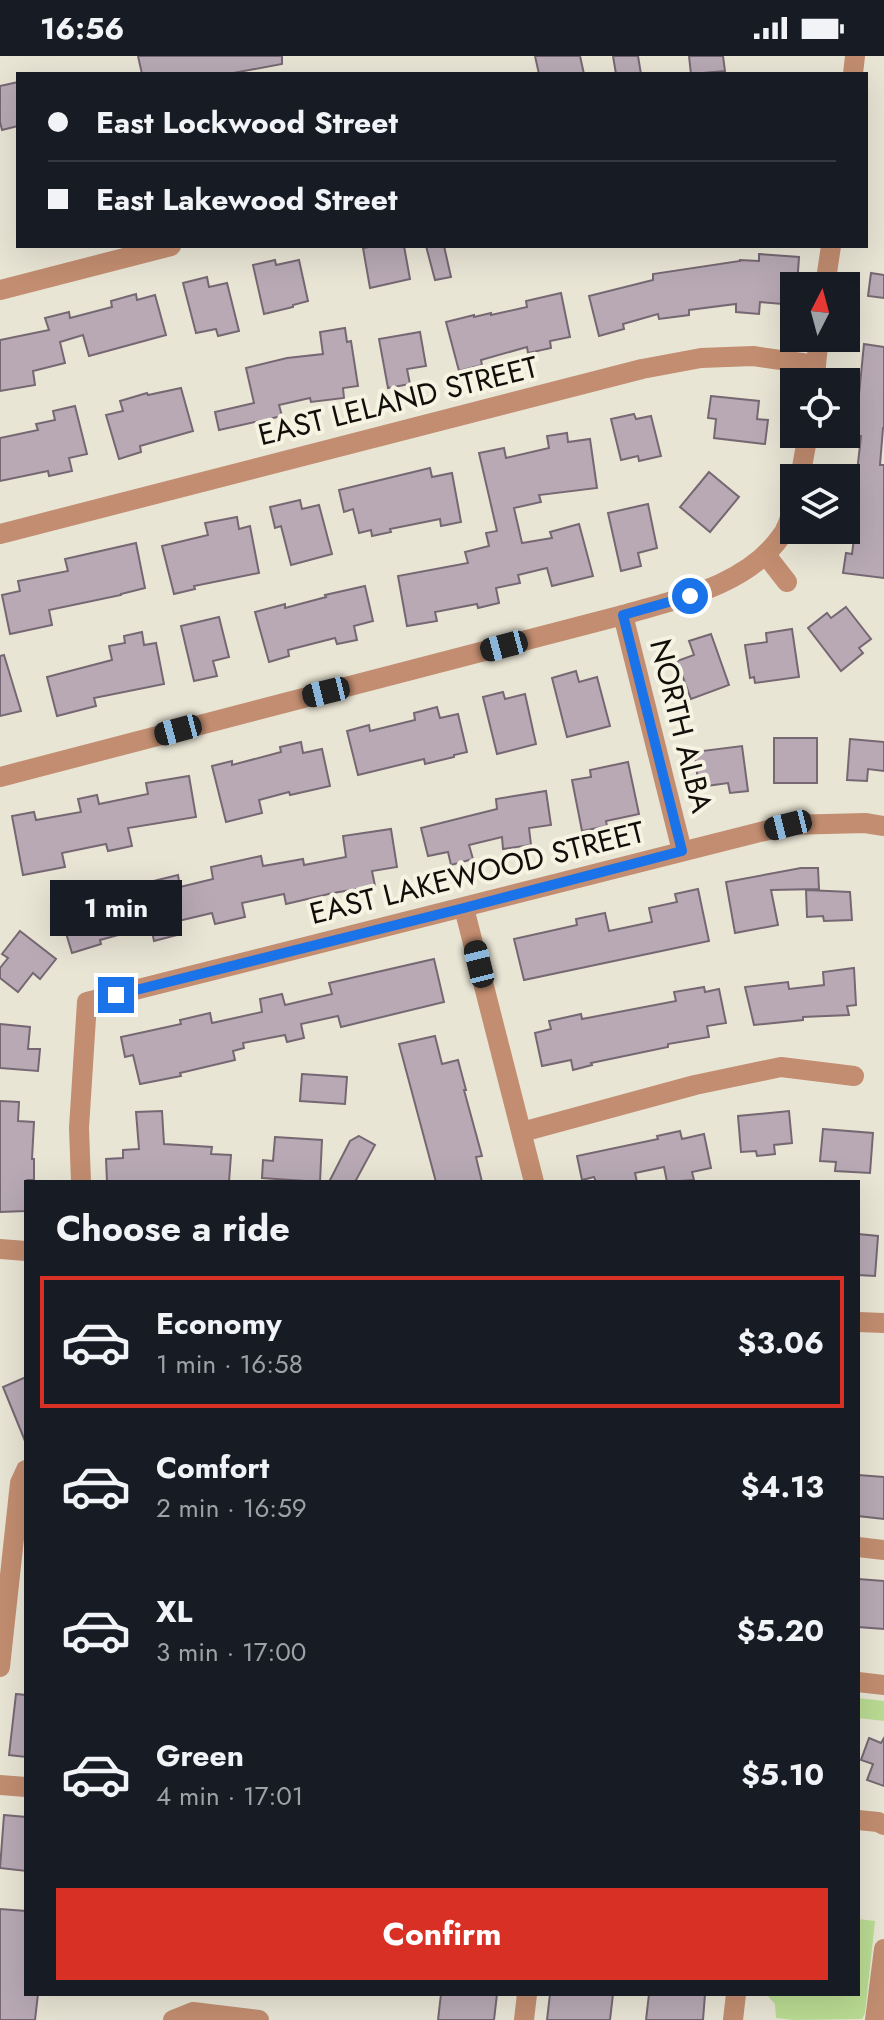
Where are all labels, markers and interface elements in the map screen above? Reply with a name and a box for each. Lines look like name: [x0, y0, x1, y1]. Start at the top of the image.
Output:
text: 16:56: [40, 7, 124, 50]
text: East Lockwood Street: [96, 101, 398, 144]
text: East Lakewood Street: [96, 178, 397, 221]
north arrow: [780, 272, 860, 352]
map controls: [780, 272, 860, 544]
street label: EAST LELAND STREET: [254, 345, 542, 456]
button: locate: [780, 368, 860, 448]
button: layers: [780, 464, 860, 544]
route start: [672, 578, 708, 614]
car: [478, 628, 530, 664]
street label: NORTH ALBA: [639, 635, 724, 817]
car: [300, 675, 352, 709]
car: [152, 712, 204, 748]
car: [762, 808, 814, 842]
street label: EAST LAKEWOOD STREET: [305, 810, 649, 935]
callout: 1 min: [50, 879, 182, 935]
text: 1 min: [84, 889, 148, 927]
car: [462, 938, 496, 990]
route end: [98, 977, 134, 1013]
text: Choose a ride: [56, 1202, 290, 1254]
text: Economy: [156, 1302, 282, 1345]
icon: car: [60, 1306, 132, 1378]
text: $3.06: [738, 1321, 824, 1364]
text: 1 min · 16:58: [156, 1345, 303, 1383]
text: Comfort: [156, 1446, 269, 1489]
icon: car: [60, 1450, 132, 1522]
text: $4.13: [741, 1465, 824, 1508]
text: 2 min · 16:59: [156, 1489, 307, 1527]
text: XL: [156, 1590, 192, 1633]
icon: car: [60, 1594, 132, 1666]
text: $5.20: [737, 1609, 824, 1652]
text: 3 min · 17:00: [156, 1633, 306, 1671]
text: Green: [156, 1734, 244, 1777]
icon: car: [60, 1738, 132, 1810]
text: $5.10: [741, 1753, 824, 1796]
text: 4 min · 17:01: [156, 1777, 304, 1815]
button: Confirm: [56, 1888, 828, 1980]

